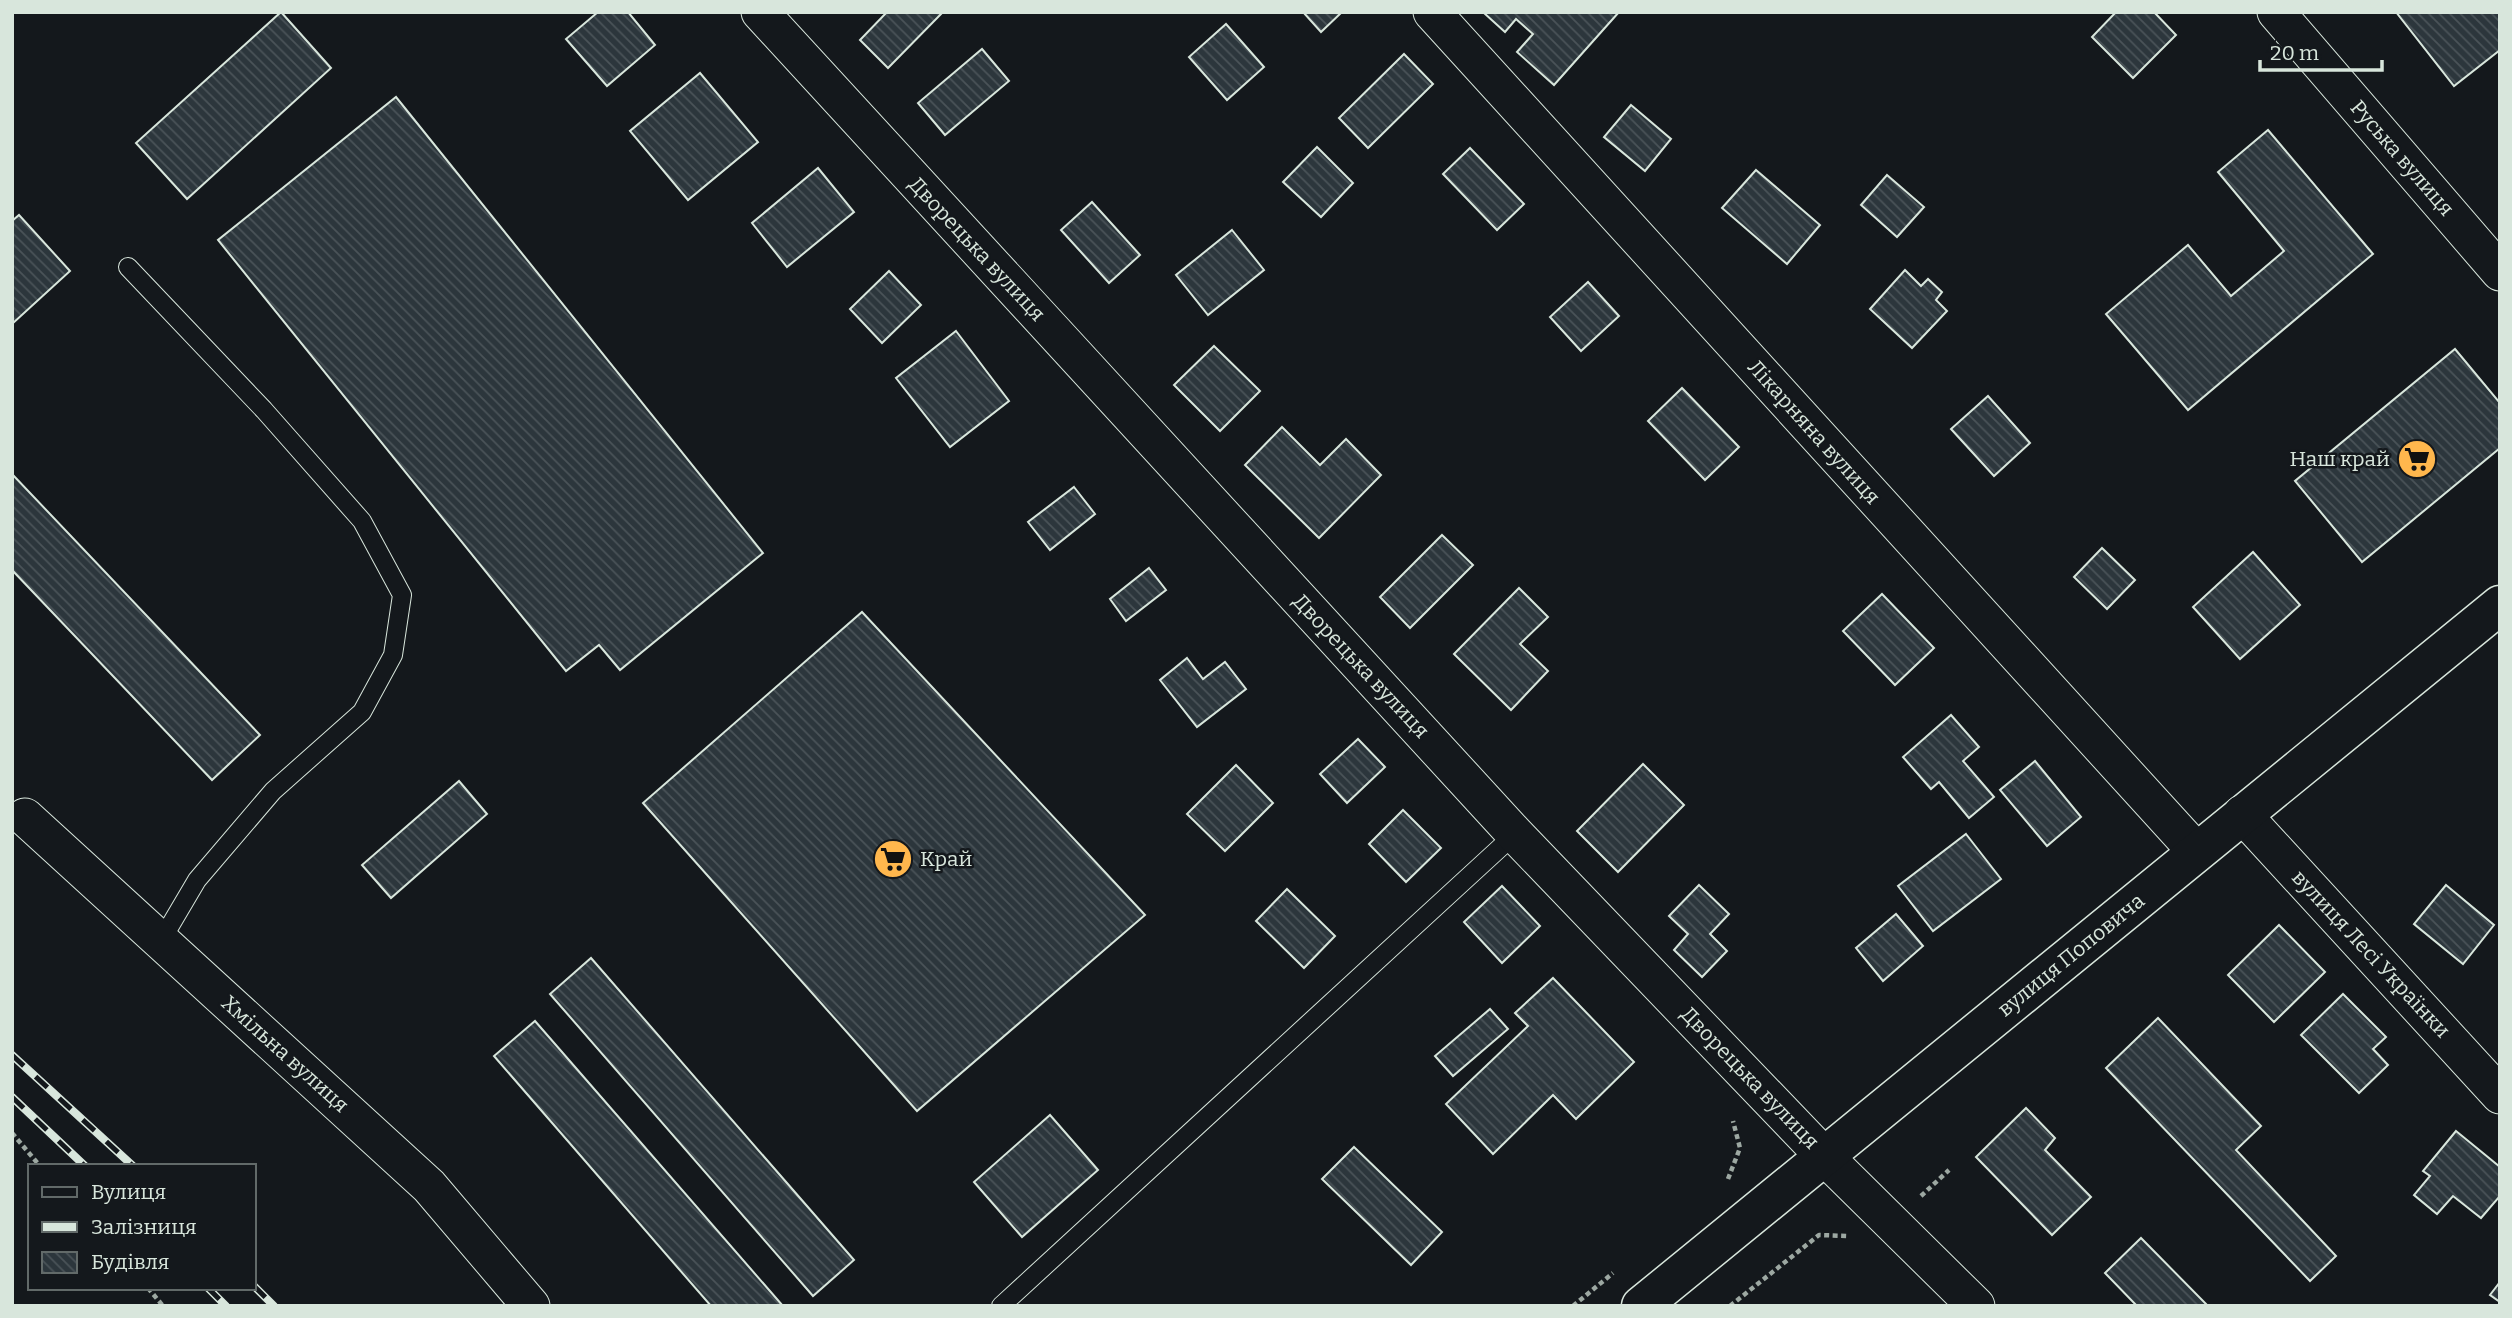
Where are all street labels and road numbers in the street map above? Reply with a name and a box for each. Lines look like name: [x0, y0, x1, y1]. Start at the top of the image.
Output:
street label: Руська вулиця: [2345, 95, 2459, 221]
street label: Дворецька вулиця: [903, 171, 1051, 327]
street label: Лікарняна вулиця: [1742, 354, 1886, 510]
street label: Дворецька вулиця: [1287, 588, 1435, 744]
street label: вулиця Лесі Українки: [2286, 865, 2456, 1043]
street label: вулиця Поповича: [1992, 888, 2150, 1022]
street label: Хмільна вулиця: [216, 990, 354, 1118]
street label: Дворецька вулиця: [1675, 1001, 1825, 1155]

